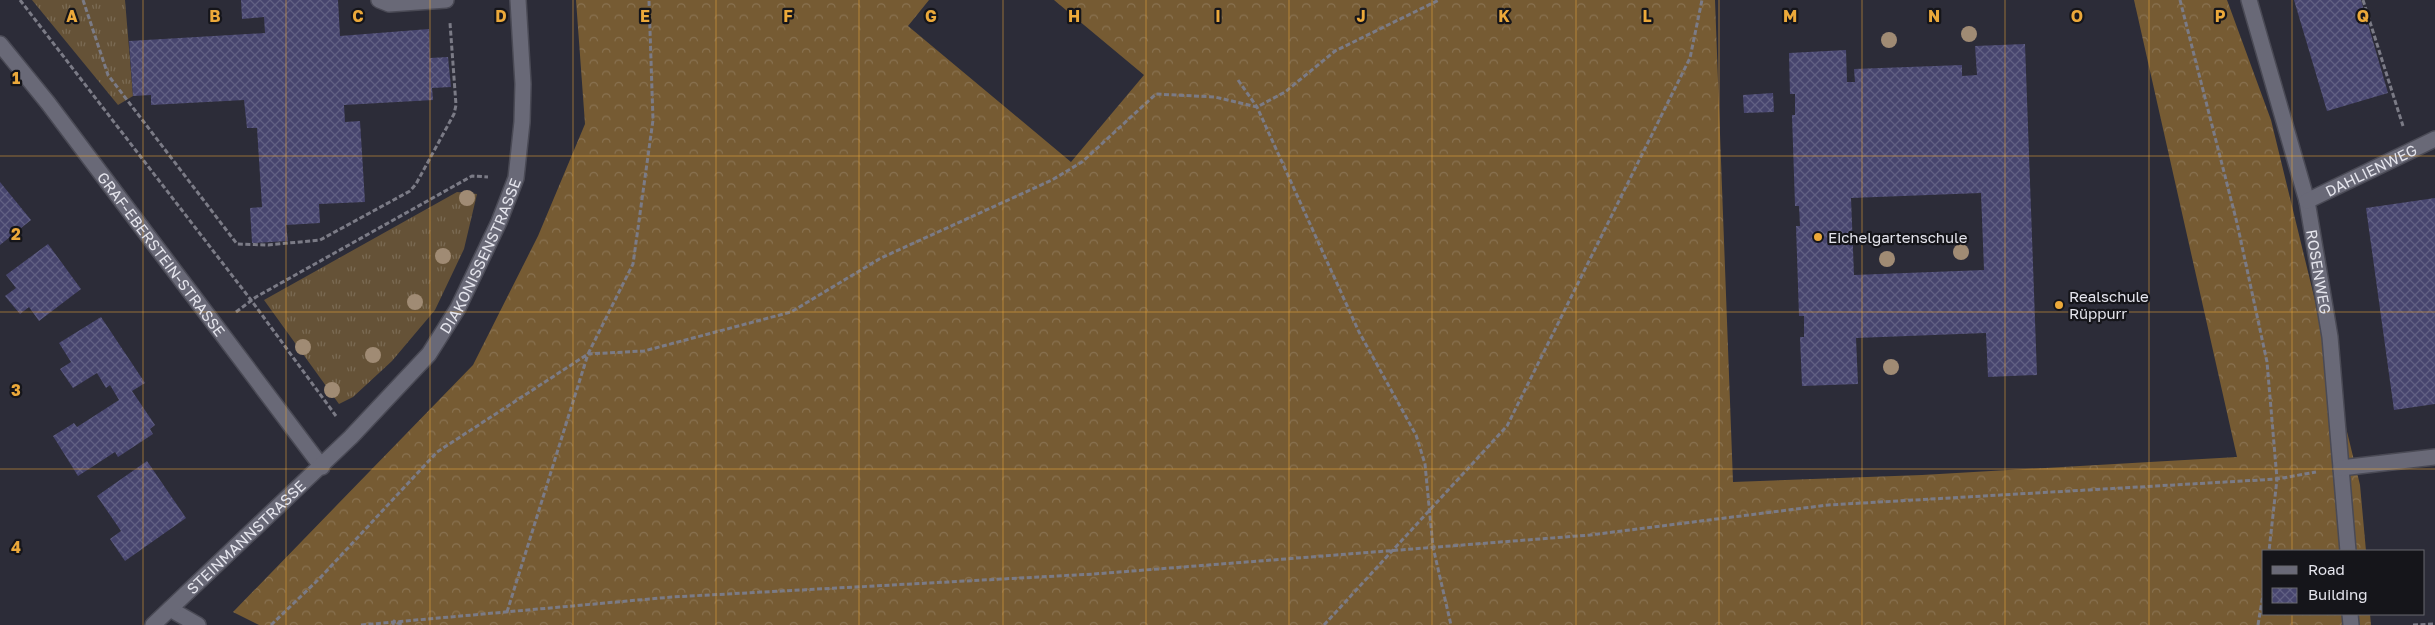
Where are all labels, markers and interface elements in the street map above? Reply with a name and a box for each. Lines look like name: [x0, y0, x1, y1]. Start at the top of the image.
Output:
text: A: [66, 6, 78, 26]
text: B: [209, 6, 221, 26]
text: C: [352, 6, 364, 26]
text: D: [495, 6, 507, 26]
text: E: [640, 6, 650, 26]
text: F: [783, 6, 793, 26]
text: G: [925, 6, 937, 26]
text: H: [1068, 6, 1080, 26]
text: I: [1215, 6, 1221, 26]
text: J: [1356, 6, 1366, 26]
text: K: [1498, 6, 1510, 26]
text: L: [1642, 6, 1652, 26]
text: M: [1783, 6, 1797, 26]
text: N: [1928, 6, 1940, 26]
text: O: [2071, 6, 2083, 26]
text: P: [2215, 6, 2226, 26]
text: Q: [2357, 6, 2369, 26]
text: 1: [12, 68, 20, 88]
street label: DAHLIENWEG: [2322, 140, 2420, 200]
street label: GRAF-EBERSTEIN-STRASSE: [94, 168, 229, 340]
street label: DIAKONISSENSTRASSE: [435, 176, 524, 337]
text: 2: [11, 224, 21, 244]
place label: Eichelgartenschule: [1828, 228, 1968, 246]
street label: ROSENWEG: [2303, 228, 2335, 315]
marker: Eichelgartenschule: [1812, 231, 1824, 243]
place label: Realschule Rüppurr: [2069, 287, 2149, 322]
marker: Realschule Rüppurr: [2053, 299, 2065, 311]
text: 3: [11, 380, 21, 400]
street label: STEINMANNSTRASSE: [183, 476, 309, 597]
text: 4: [11, 537, 21, 557]
legend: [2262, 550, 2425, 615]
text: Road: [2308, 560, 2345, 578]
text: Building: [2308, 585, 2368, 603]

